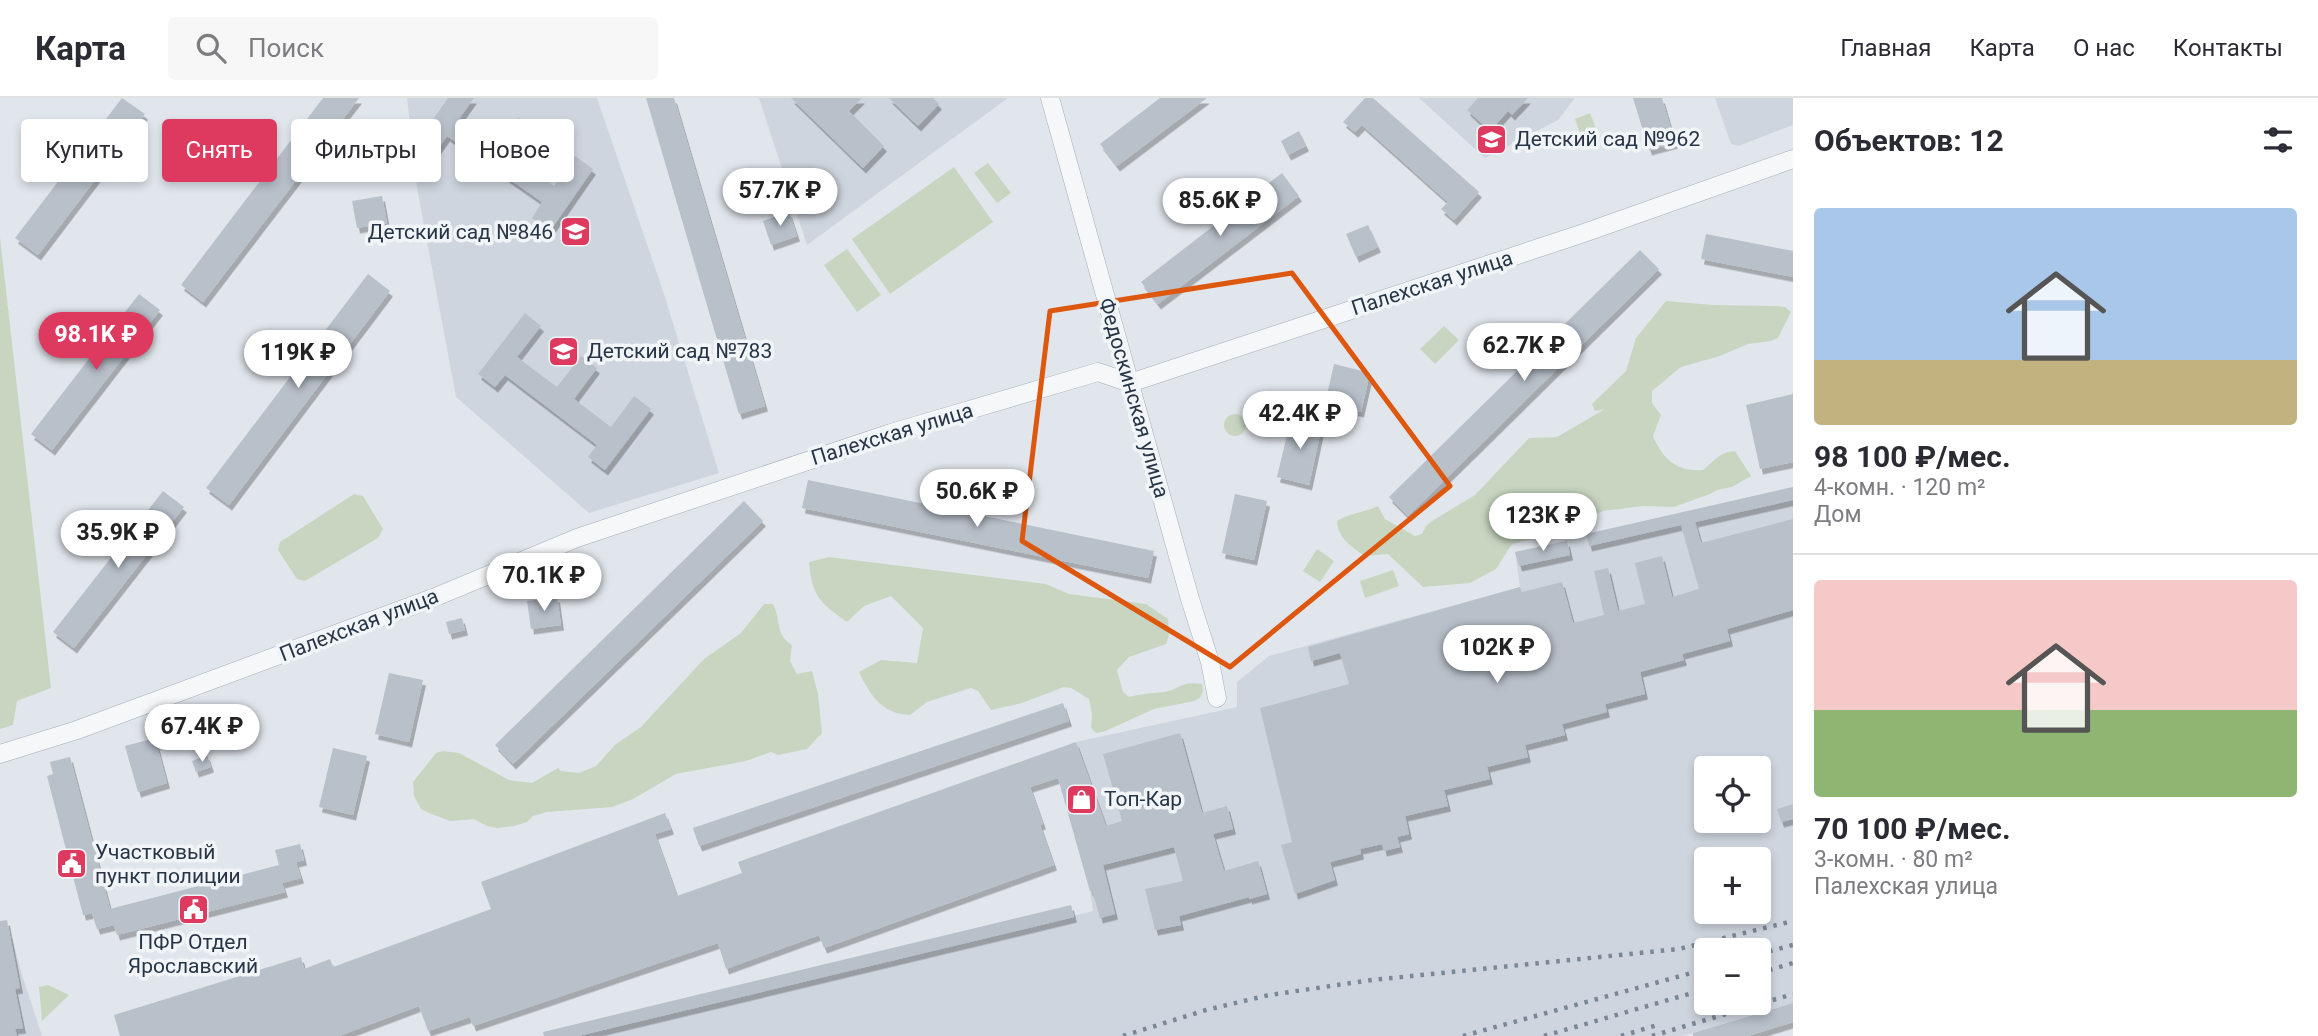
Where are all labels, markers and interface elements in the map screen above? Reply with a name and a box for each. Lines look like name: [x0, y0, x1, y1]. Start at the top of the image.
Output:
search box: [168, 17, 658, 80]
text: Карта: [35, 29, 126, 68]
icon: search: [192, 29, 230, 67]
text: Поиск: [248, 33, 324, 63]
text: Главная: [1840, 34, 1931, 62]
text: Карта: [1969, 34, 2035, 62]
text: О нас: [2073, 34, 2135, 62]
text: Контакты: [2173, 34, 2283, 62]
chip: Купить: [21, 119, 148, 182]
chip: Снять: [162, 119, 277, 182]
chip: Фильтры: [291, 119, 441, 182]
chip: Новое: [455, 119, 574, 182]
icon: filters: [2259, 121, 2297, 159]
school or university icon: Детский сад №962: [1475, 122, 1509, 156]
text: Объектов: 12: [1814, 123, 2004, 158]
place label: Детский сад №962: [1515, 127, 1700, 151]
pin: 57.7K ₽: [715, 169, 845, 228]
text: 57.7K ₽: [739, 177, 821, 204]
pin: 85.6K ₽: [1155, 178, 1285, 238]
text: 85.6K ₽: [1179, 187, 1261, 214]
school or university icon: Детский сад №846: [559, 215, 593, 249]
place label: Детский сад №846: [368, 220, 553, 244]
street label: Палехская улица: [1348, 246, 1516, 320]
icon: home: [1993, 253, 2119, 379]
street label: Федоскинская улица: [1094, 295, 1174, 501]
pin: 98.1K ₽: [31, 313, 161, 372]
text: 98.1K ₽: [55, 321, 137, 348]
pin: 62.7K ₽: [1459, 324, 1589, 383]
pin: 119K ₽: [241, 330, 355, 390]
text: 62.7K ₽: [1483, 332, 1565, 359]
school or university icon: Детский сад №783: [547, 334, 581, 368]
text: 119K ₽: [260, 339, 336, 366]
place label: Детский сад №783: [587, 339, 772, 363]
pin: 42.4K ₽: [1235, 392, 1365, 451]
street label: Палехская улица: [808, 398, 976, 470]
text: 42.4K ₽: [1259, 400, 1341, 427]
text: 98 100 ₽/мес.: [1814, 439, 2011, 474]
pin: 50.6K ₽: [912, 470, 1042, 529]
text: 4-комн. · 120 m²: [1814, 474, 1986, 501]
text: 50.6K ₽: [936, 478, 1018, 505]
pin: 123K ₽: [1486, 494, 1600, 553]
text: Дом: [1814, 501, 1861, 528]
text: 123K ₽: [1505, 502, 1581, 529]
pin: 35.9K ₽: [53, 510, 183, 570]
text: 35.9K ₽: [77, 519, 159, 546]
pin: 70.1K ₽: [479, 554, 609, 613]
text: 70.1K ₽: [503, 562, 585, 589]
street label: Палехская улица: [276, 584, 442, 666]
icon: home: [1993, 625, 2119, 751]
pin: 102K ₽: [1440, 626, 1554, 685]
text: 102K ₽: [1459, 634, 1535, 661]
pin: 67.4K ₽: [137, 704, 267, 764]
text: 67.4K ₽: [161, 713, 243, 740]
map controls: [1694, 756, 1771, 1015]
button: locate: [1694, 756, 1771, 833]
shop icon: Топ-Кар: [1064, 782, 1098, 816]
place label: Топ-Кар: [1104, 787, 1182, 811]
text: 70 100 ₽/мес.: [1814, 811, 2011, 846]
place label: Участковый пункт полиции: [95, 840, 241, 888]
text: 3-комн. · 80 m²: [1814, 846, 1973, 873]
public building icon: Участковый пункт полиции: [55, 847, 89, 881]
button: +: [1694, 847, 1771, 924]
text: Палехская улица: [1814, 873, 1998, 900]
public building icon: ПФР Отдел Ярославский: [176, 893, 210, 927]
place label: ПФР Отдел Ярославский: [128, 930, 258, 978]
button: −: [1694, 938, 1771, 1015]

